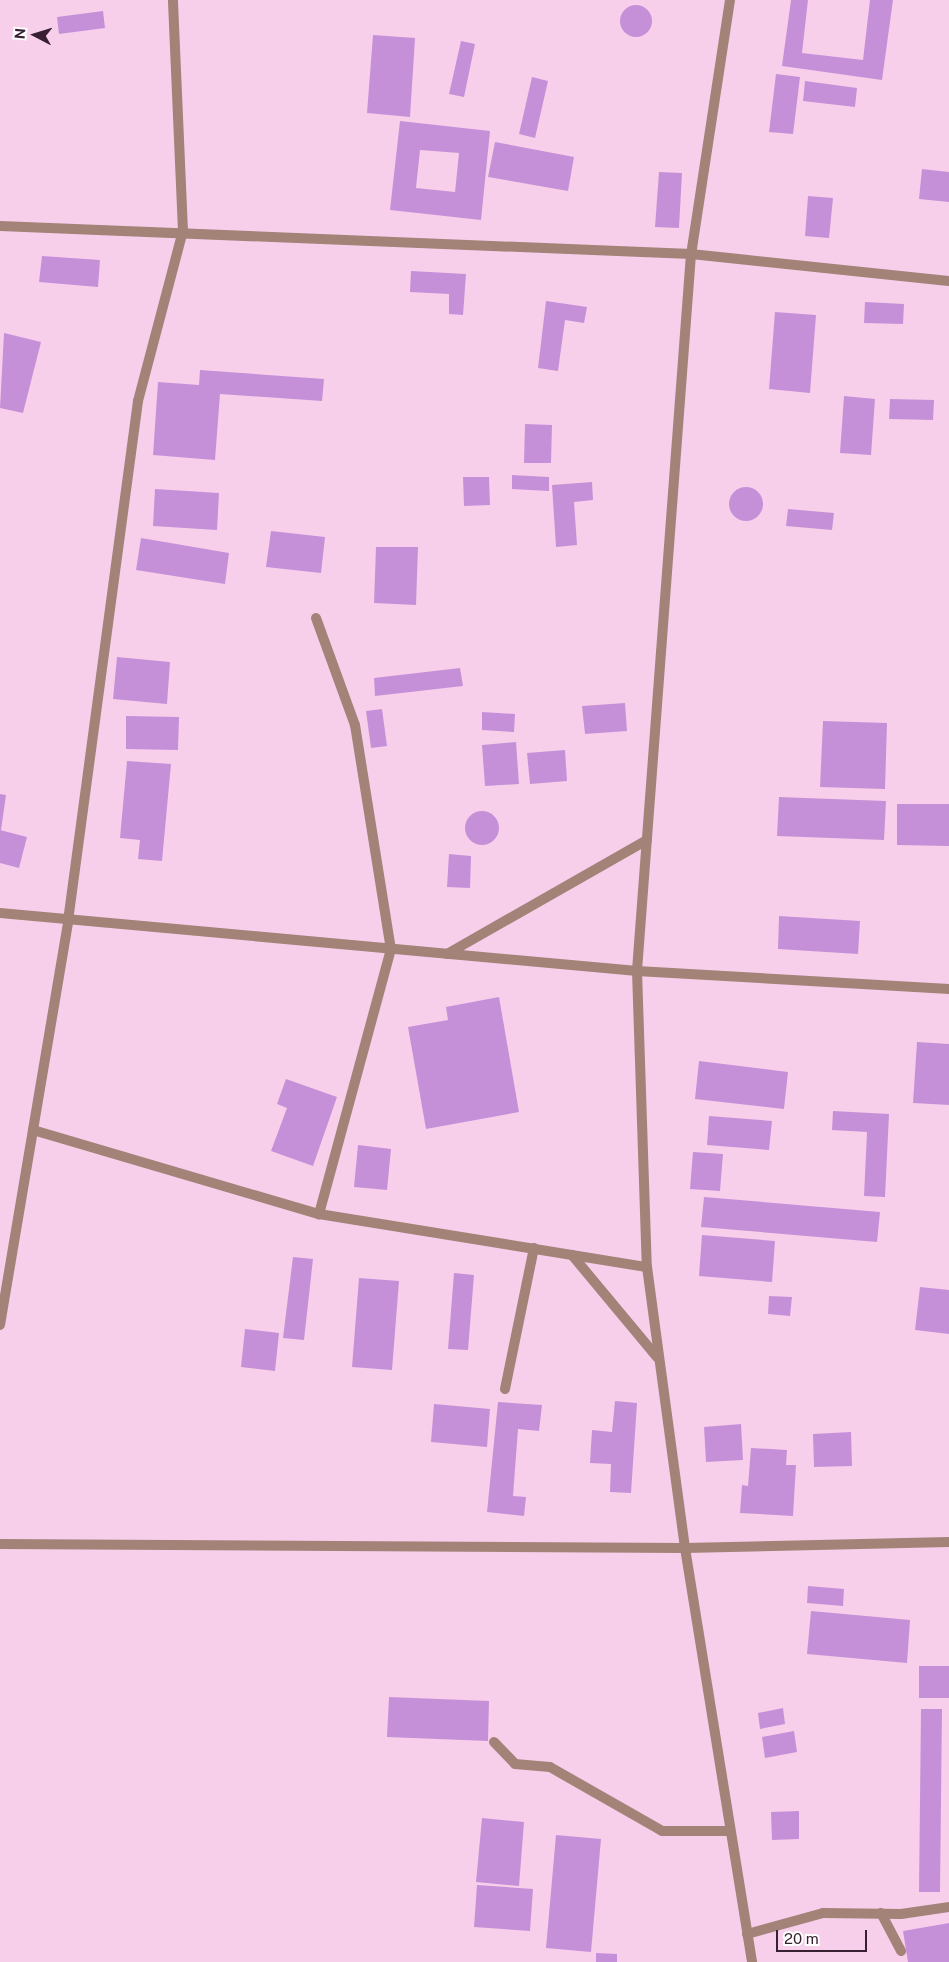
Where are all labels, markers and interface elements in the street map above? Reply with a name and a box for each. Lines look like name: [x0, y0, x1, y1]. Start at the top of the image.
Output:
north arrow: [10, 10, 60, 60]
text: N: [12, 28, 29, 40]
scale bar: [779, 1920, 870, 1952]
text: 20 m: [784, 1930, 819, 1947]

